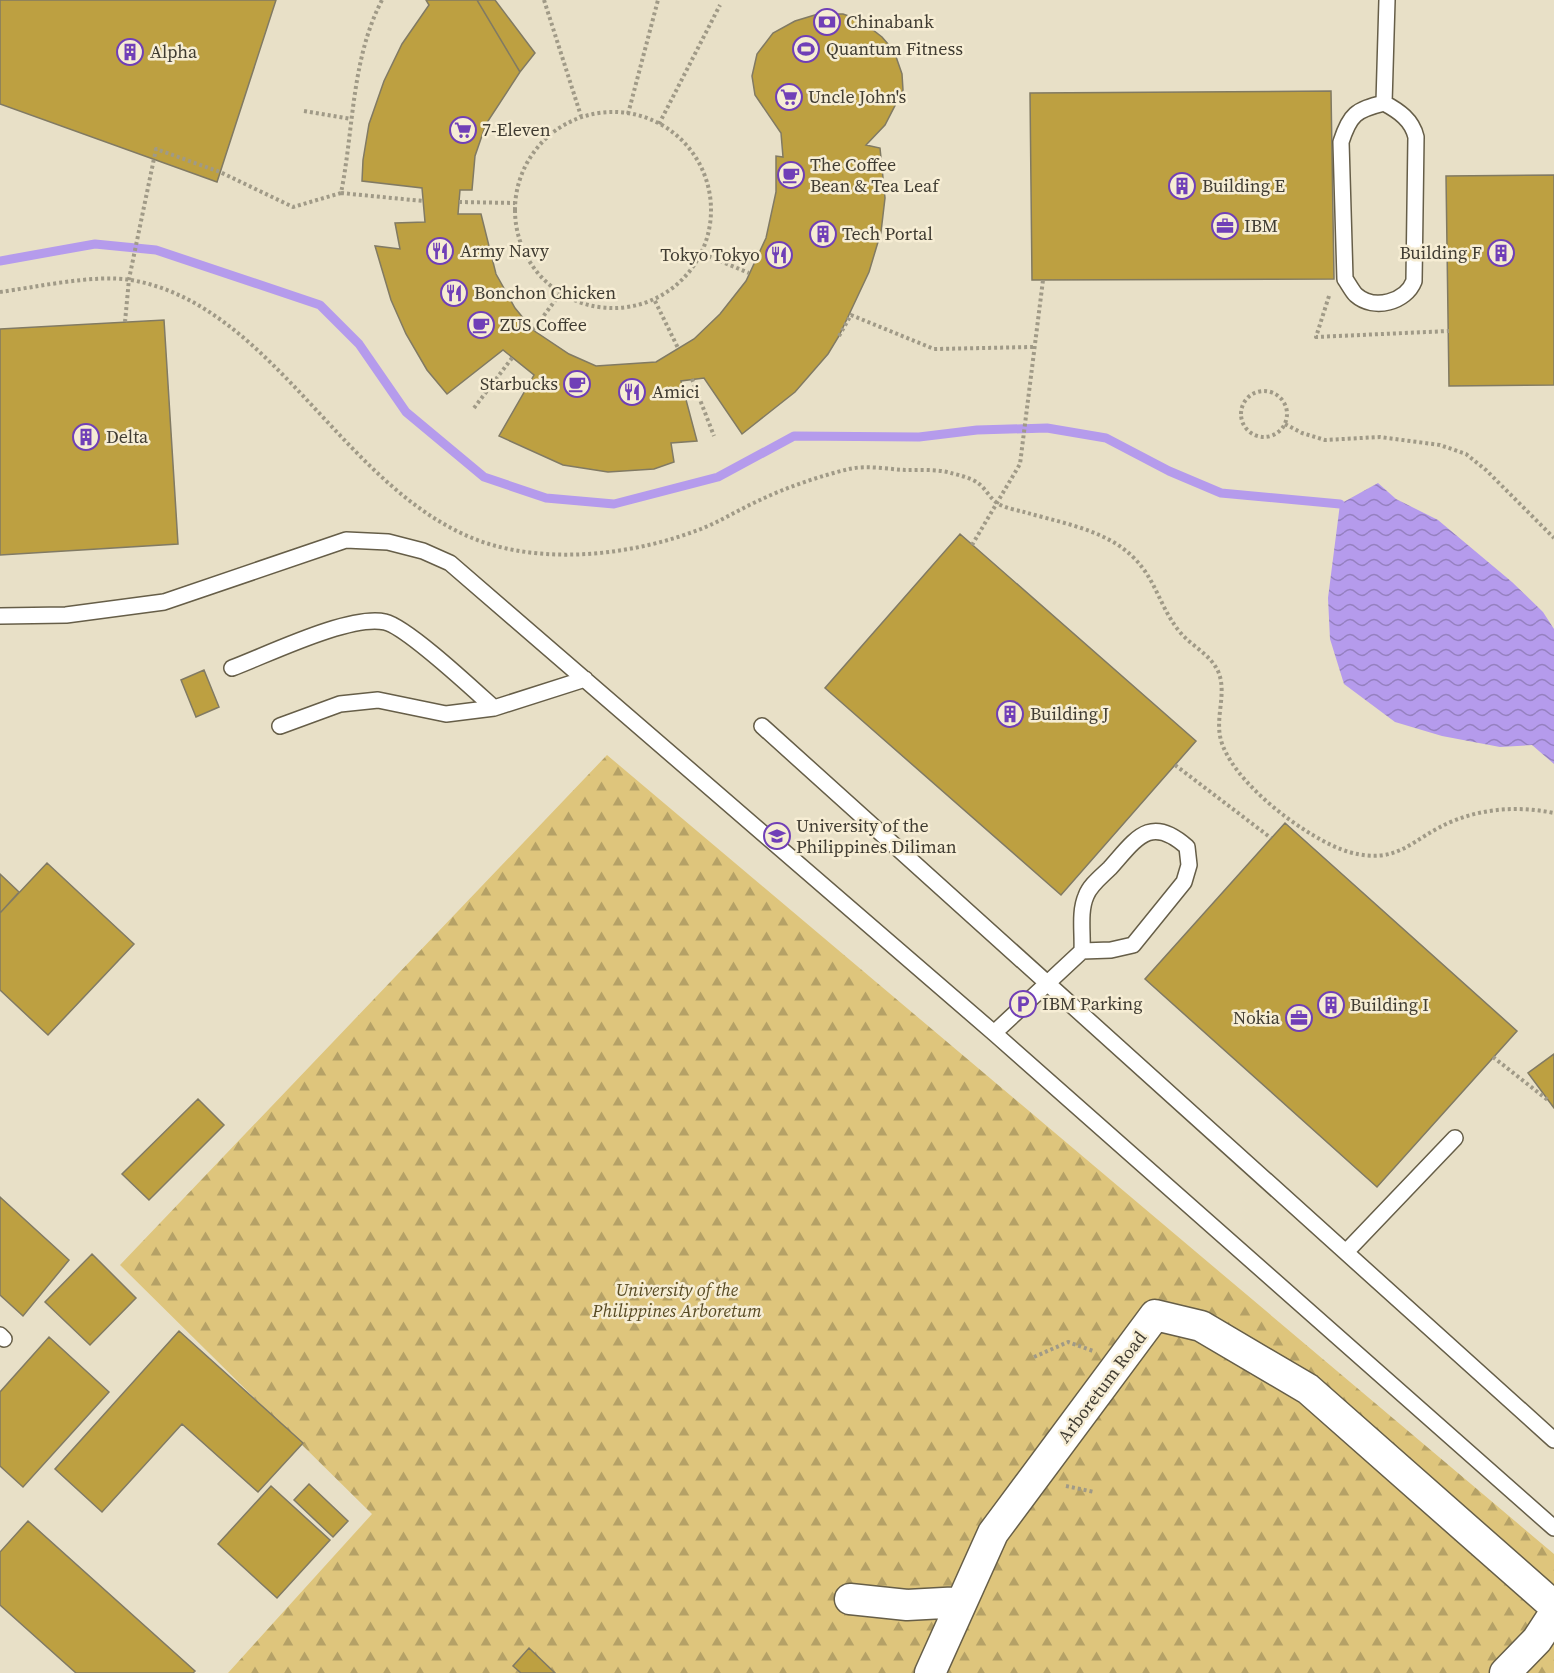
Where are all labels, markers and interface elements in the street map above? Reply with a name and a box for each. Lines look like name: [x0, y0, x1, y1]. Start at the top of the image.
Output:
bank icon: Chinabank: [812, 7, 842, 37]
place label: Chinabank: [846, 9, 934, 34]
sports icon: Quantum Fitness: [791, 34, 821, 64]
place label: Quantum Fitness: [826, 36, 963, 61]
building icon: Alpha: [115, 37, 145, 67]
place label: Alpha: [150, 39, 198, 64]
supermarket icon: Uncle John's: [774, 82, 804, 112]
place label: Uncle John's: [808, 84, 906, 109]
supermarket icon: 7-Eleven: [448, 115, 478, 145]
place label: 7-Eleven: [482, 117, 551, 142]
place label: The Coffee Bean & Tea Leaf: [810, 152, 940, 198]
cafe icon: The Coffee Bean & Tea Leaf: [776, 160, 806, 190]
building icon: Building E: [1167, 171, 1197, 201]
place label: Building E: [1202, 173, 1285, 198]
office icon: IBM: [1210, 211, 1240, 241]
place label: IBM: [1244, 213, 1278, 238]
building icon: Tech Portal: [808, 219, 838, 249]
place label: Tech Portal: [842, 221, 933, 246]
restaurant icon: Army Navy: [425, 236, 455, 266]
place label: Army Navy: [460, 238, 550, 263]
building icon: Building F: [1486, 238, 1516, 268]
restaurant icon: Tokyo Tokyo: [764, 240, 794, 270]
place label: Building F: [1399, 240, 1482, 265]
place label: Tokyo Tokyo: [660, 242, 760, 267]
restaurant icon: Bonchon Chicken: [439, 278, 469, 308]
place label: Bonchon Chicken: [474, 280, 616, 305]
cafe icon: ZUS Coffee: [466, 310, 496, 340]
place label: ZUS Coffee: [500, 312, 587, 337]
cafe icon: Starbucks: [562, 369, 592, 399]
place label: Starbucks: [480, 371, 558, 396]
restaurant icon: Amici: [617, 377, 647, 407]
place label: Amici: [652, 379, 700, 404]
building icon: Delta: [71, 422, 101, 452]
place label: Delta: [106, 424, 149, 449]
building icon: Building J: [995, 699, 1025, 729]
place label: Building J: [1030, 701, 1109, 726]
place label: University of the Philippines Diliman: [796, 813, 957, 859]
school or university icon: University of the Philippines Diliman: [762, 821, 792, 851]
parking icon: IBM Parking: [1008, 989, 1038, 1019]
building icon: Building I: [1316, 990, 1346, 1020]
place label: IBM Parking: [1042, 991, 1143, 1016]
place label: Building I: [1350, 992, 1429, 1017]
office icon: Nokia: [1284, 1003, 1314, 1033]
place label: Nokia: [1233, 1005, 1281, 1030]
park label: University of the Philippines Arboretum: [591, 1277, 762, 1323]
street label: Arboretum Road: [1051, 1326, 1152, 1448]

